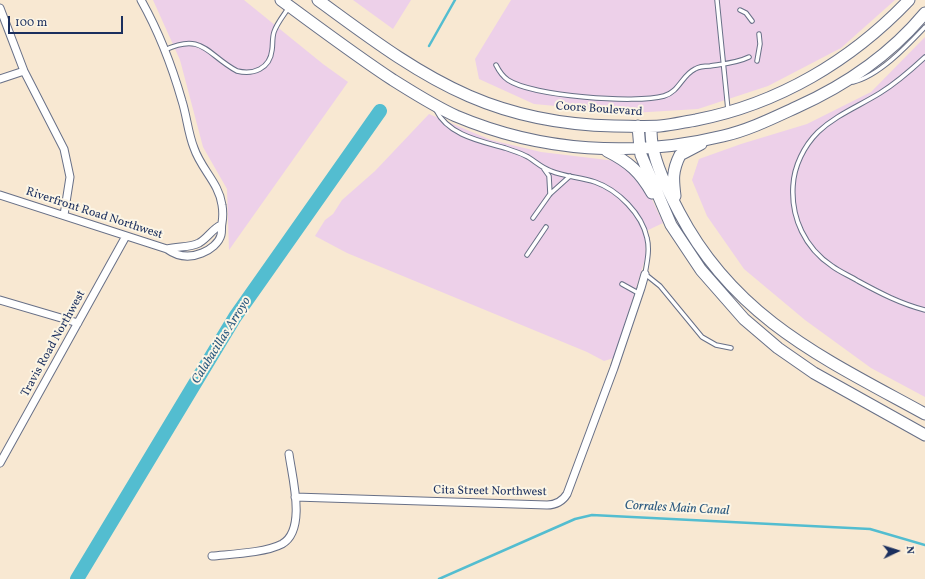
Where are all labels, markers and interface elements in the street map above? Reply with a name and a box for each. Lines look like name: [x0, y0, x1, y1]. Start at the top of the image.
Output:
scale bar: [10, 8, 125, 34]
text: 100 m: [15, 15, 47, 31]
street label: Coors Boulevard: [555, 100, 643, 120]
street label: Riverfront Road Northwest: [24, 185, 164, 243]
street label: Travis Road Northwest: [19, 288, 89, 400]
water label: Calabacillas Arroyo: [189, 295, 255, 387]
street label: Cita Street Northwest: [433, 484, 547, 500]
water label: Corrales Main Canal: [624, 498, 730, 520]
north arrow: [877, 531, 917, 571]
text: N: [902, 546, 917, 555]

